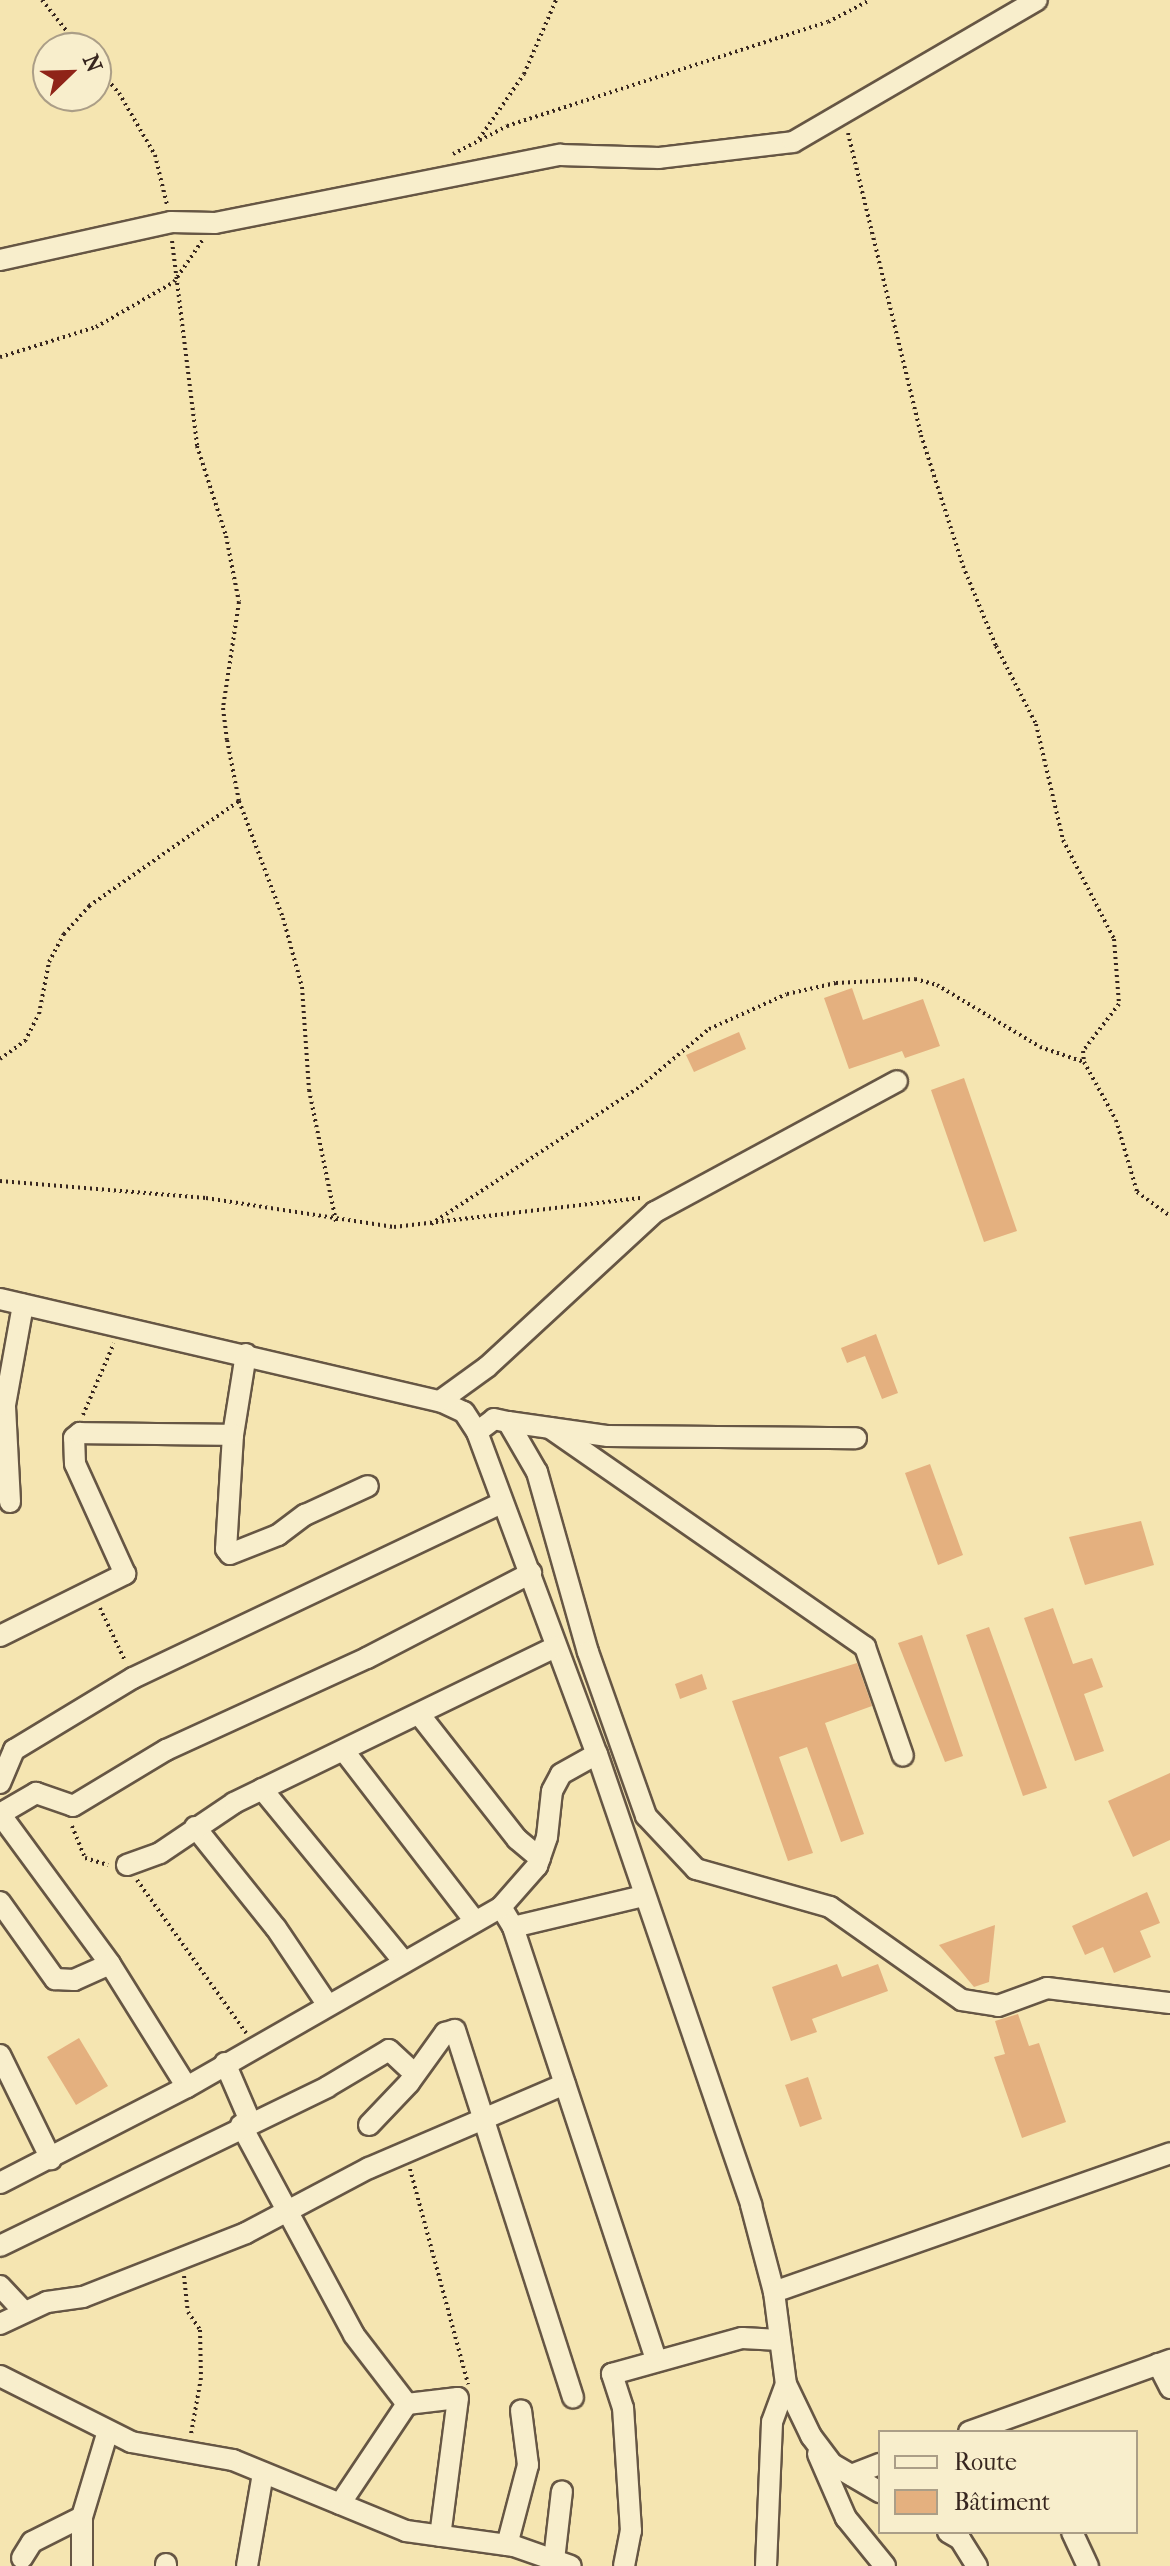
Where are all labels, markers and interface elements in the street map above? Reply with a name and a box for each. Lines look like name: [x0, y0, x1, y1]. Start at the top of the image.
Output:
north arrow: [32, 32, 112, 112]
text: N: [77, 51, 107, 76]
legend: [878, 2430, 1138, 2534]
text: Route: [954, 2448, 1017, 2476]
text: Bâtiment: [954, 2488, 1050, 2516]

